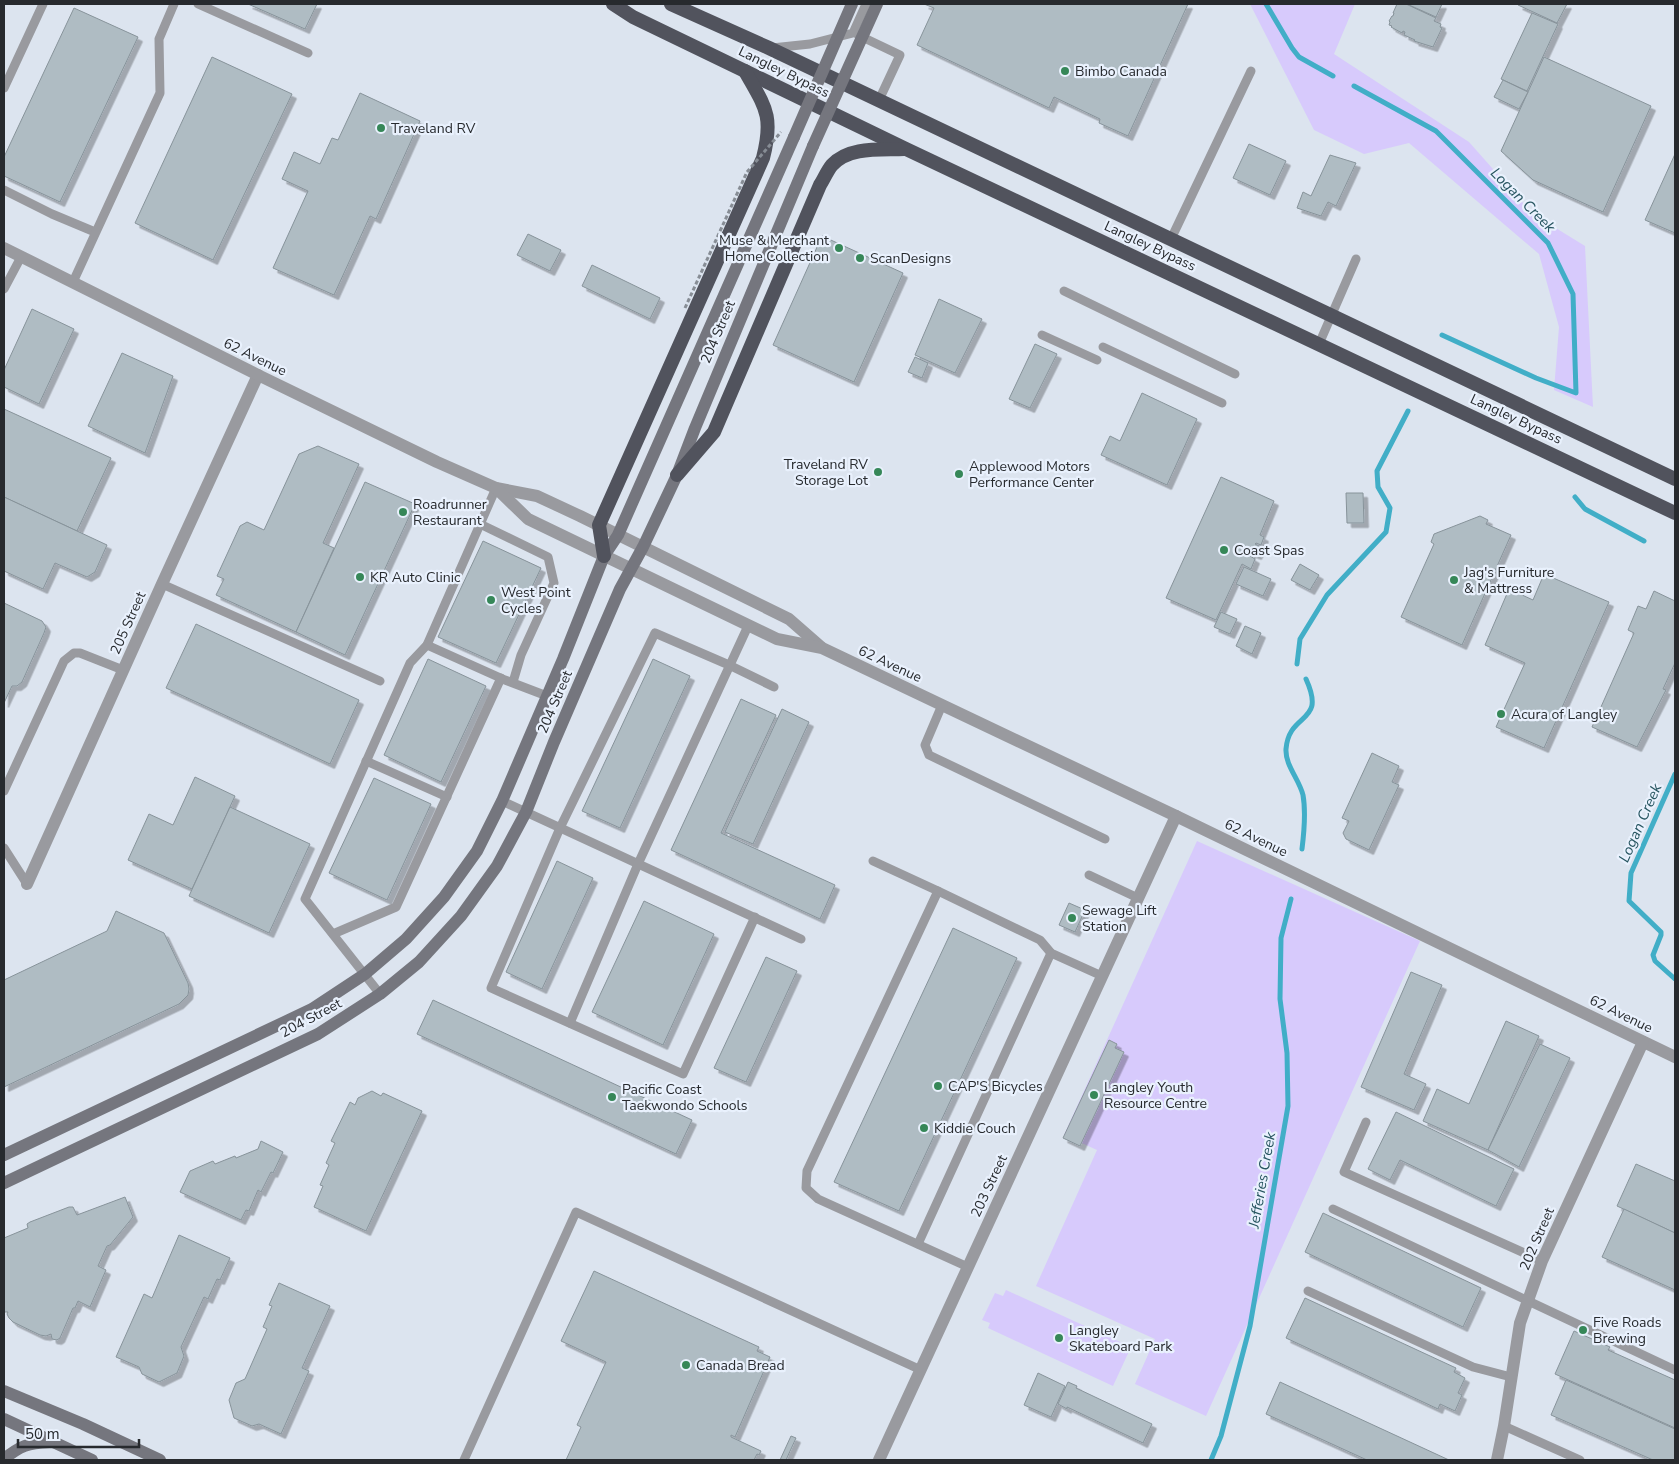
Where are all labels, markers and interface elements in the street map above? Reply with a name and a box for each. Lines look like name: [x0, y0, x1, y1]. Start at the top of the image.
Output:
street label: Langley Bypass: [735, 42, 833, 102]
place label: Bimbo Canada: [1075, 62, 1167, 81]
marker: Bimbo Canada: [1059, 65, 1071, 77]
place label: Traveland RV: [391, 119, 476, 138]
marker: Traveland RV: [375, 122, 387, 134]
water label: Logan Creek: [1486, 163, 1560, 237]
street label: Langley Bypass: [1101, 216, 1199, 276]
place label: Muse & Merchant Home Collection: [719, 231, 829, 266]
marker: Muse & Merchant Home Collection: [833, 242, 845, 254]
place label: ScanDesigns: [870, 249, 951, 268]
marker: ScanDesigns: [854, 252, 866, 264]
street label: 204 Street: [696, 297, 740, 367]
street label: 62 Avenue: [220, 334, 290, 380]
street label: Langley Bypass: [1467, 389, 1565, 449]
place label: Traveland RV Storage Lot: [784, 455, 868, 490]
place label: Applewood Motors Performance Center: [969, 457, 1094, 492]
marker: Traveland RV Storage Lot: [872, 466, 884, 478]
marker: Applewood Motors Performance Center: [953, 468, 965, 480]
place label: Roadrunner Restaurant: [413, 495, 487, 530]
marker: Roadrunner Restaurant: [397, 506, 409, 518]
place label: Coast Spas: [1234, 541, 1304, 560]
marker: Coast Spas: [1218, 544, 1230, 556]
place label: Jag's Furniture & Mattress: [1463, 563, 1554, 598]
place label: KR Auto Clinic: [370, 568, 461, 587]
marker: KR Auto Clinic: [354, 571, 366, 583]
marker: Jag's Furniture & Mattress: [1448, 574, 1460, 586]
place label: West Point Cycles: [501, 583, 571, 618]
street label: 205 Street: [106, 588, 150, 657]
marker: West Point Cycles: [485, 594, 497, 606]
street label: 62 Avenue: [855, 641, 925, 687]
street label: 204 Street: [533, 667, 577, 737]
place label: Acura of Langley: [1511, 705, 1618, 724]
marker: Acura of Langley: [1495, 708, 1507, 720]
water label: Logan Creek: [1614, 780, 1666, 866]
street label: 62 Avenue: [1221, 815, 1291, 861]
place label: Sewage Lift Station: [1082, 901, 1156, 936]
marker: Sewage Lift Station: [1066, 912, 1078, 924]
street label: 62 Avenue: [1586, 991, 1656, 1037]
street label: 204 Street: [277, 994, 345, 1042]
place label: CAP'S Bicycles: [948, 1077, 1043, 1096]
place label: Langley Youth Resource Centre: [1104, 1078, 1207, 1113]
place label: Pacific Coast Taekwondo Schools: [622, 1080, 748, 1115]
marker: CAP'S Bicycles: [932, 1080, 944, 1092]
marker: Langley Youth Resource Centre: [1088, 1089, 1100, 1101]
marker: Pacific Coast Taekwondo Schools: [606, 1091, 618, 1103]
place label: Kiddie Couch: [934, 1119, 1016, 1138]
marker: Kiddie Couch: [918, 1122, 930, 1134]
water label: Jefferies Creek: [1244, 1130, 1280, 1231]
street label: 203 Street: [966, 1152, 1012, 1220]
street label: 202 Street: [1515, 1204, 1559, 1274]
place label: Five Roads Brewing: [1593, 1313, 1662, 1348]
place label: Langley Skateboard Park: [1069, 1321, 1173, 1356]
marker: Five Roads Brewing: [1577, 1324, 1589, 1336]
marker: Langley Skateboard Park: [1053, 1332, 1065, 1344]
place label: Canada Bread: [696, 1356, 785, 1375]
marker: Canada Bread: [680, 1359, 692, 1371]
scale bar: [18, 1416, 139, 1448]
text: 50 m: [25, 1424, 60, 1444]

